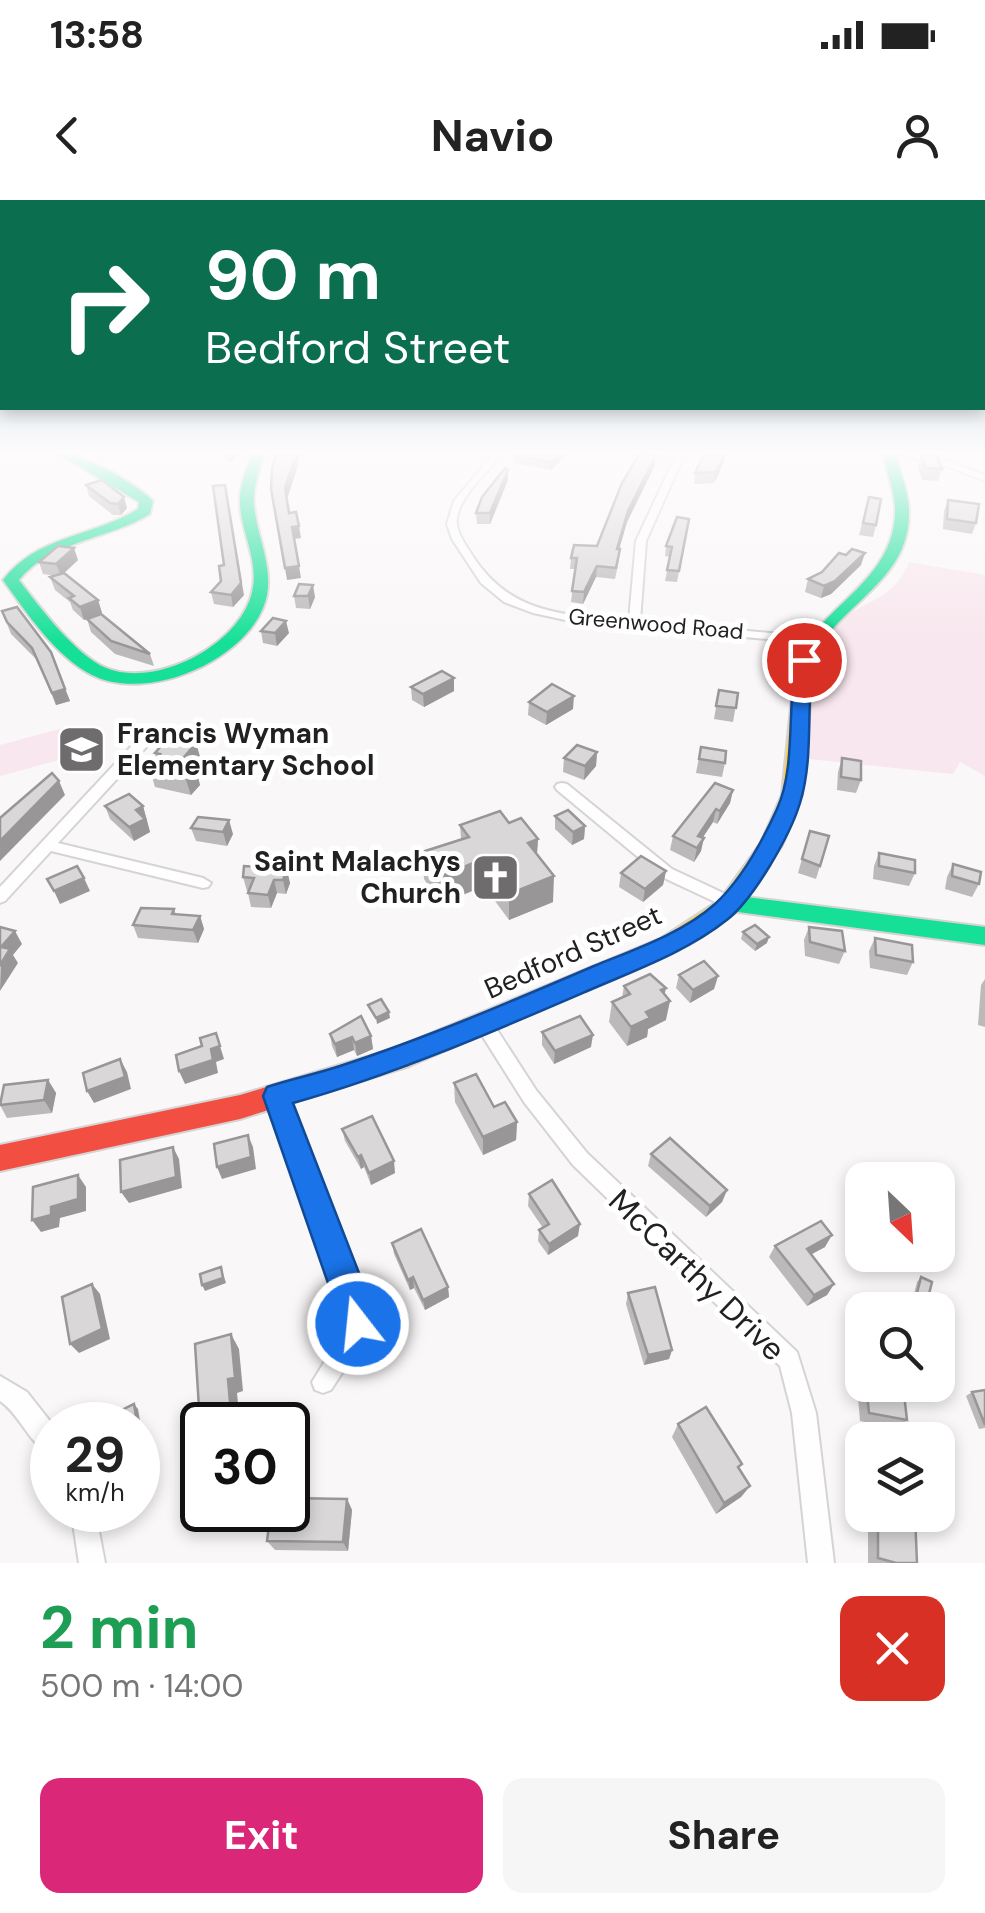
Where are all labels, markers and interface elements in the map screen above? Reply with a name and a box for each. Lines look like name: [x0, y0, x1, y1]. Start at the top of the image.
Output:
text: 13:58: [50, 10, 144, 60]
text: Navio: [431, 106, 554, 165]
icon: back: [40, 108, 95, 163]
icon: person: [890, 108, 945, 163]
text: 90 m: [205, 230, 381, 321]
icon: right: [40, 240, 170, 370]
text: Bedford Street: [205, 318, 511, 377]
street label: Greenwood Road: [567, 602, 745, 646]
pin: [762, 618, 847, 703]
icon: arrive: [777, 633, 832, 688]
place label: Francis Wyman Elementary School: [117, 715, 374, 784]
school or university icon: Francis Wyman Elementary School: [56, 723, 108, 775]
place label: Saint Malachys Church: [254, 843, 461, 912]
church icon: Saint Malachys Church: [470, 851, 522, 903]
street label: Bedford Street: [479, 896, 667, 1008]
north arrow: [845, 1162, 955, 1272]
map controls: [845, 1162, 955, 1532]
street label: McCarthy Drive: [600, 1180, 794, 1370]
position arrow: [306, 1272, 410, 1376]
button: search: [845, 1292, 955, 1402]
speed limit sign: 30: [180, 1402, 310, 1532]
text: 29: [65, 1422, 125, 1488]
button: layers: [845, 1422, 955, 1532]
text: km/h: [65, 1476, 125, 1509]
text: 2 min: [40, 1588, 199, 1667]
button: close: [840, 1596, 945, 1701]
text: 500 m · 14:00: [40, 1665, 243, 1707]
button: Exit: [40, 1778, 483, 1893]
button: Share: [503, 1778, 945, 1893]

